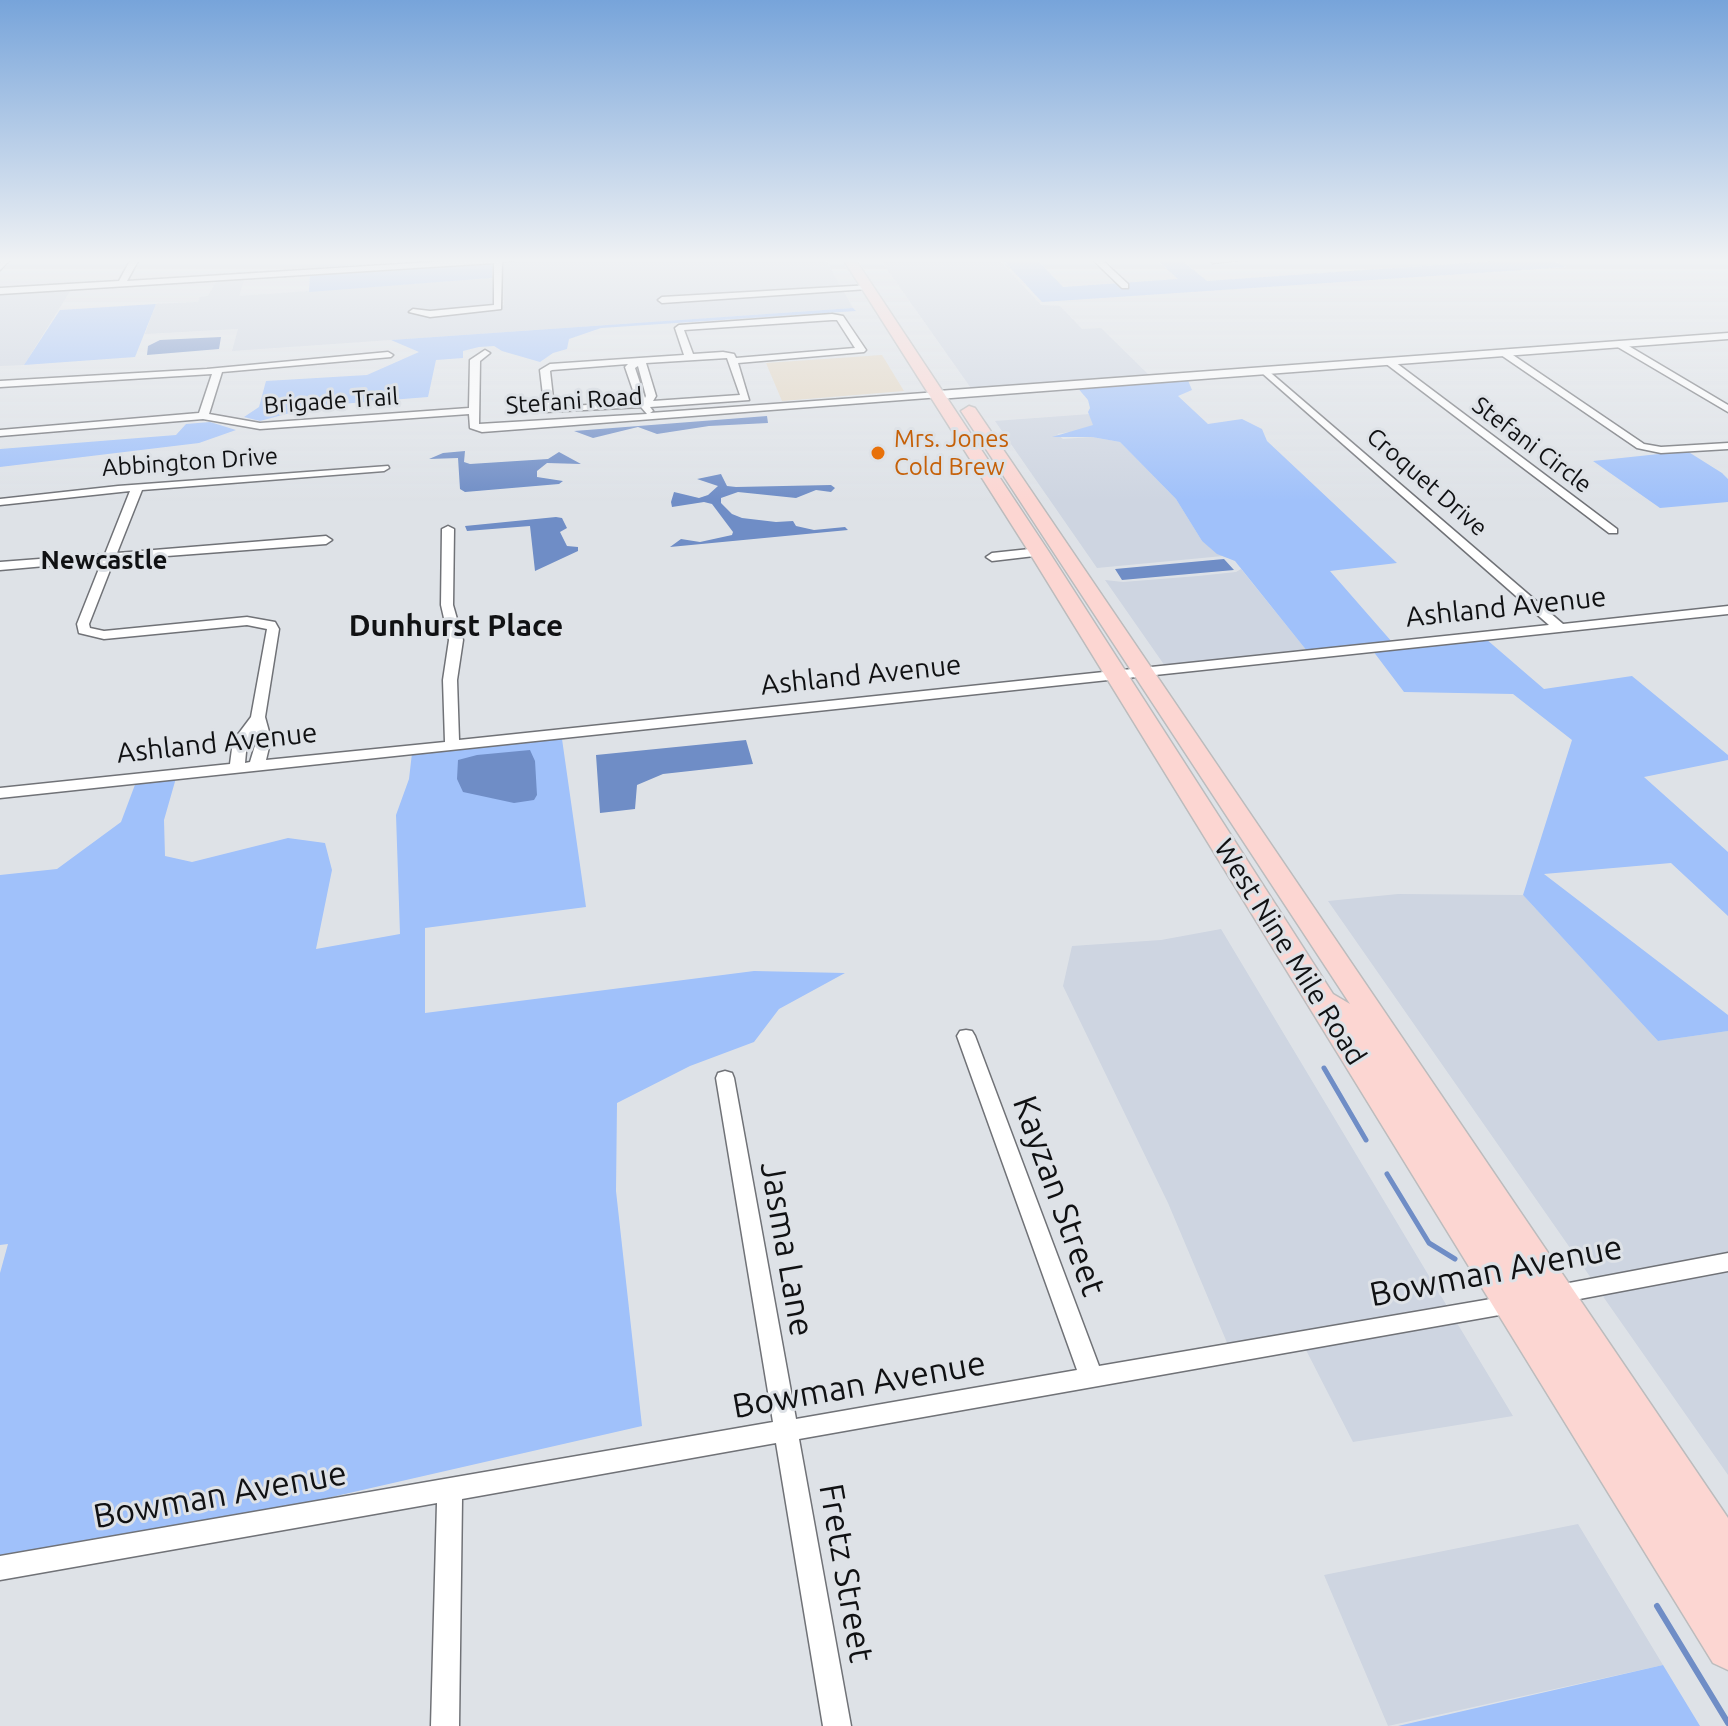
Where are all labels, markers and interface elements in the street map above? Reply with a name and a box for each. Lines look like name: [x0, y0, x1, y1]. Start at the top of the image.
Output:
street label: Brigade Trail: [263, 382, 399, 420]
street label: Stefani Road: [505, 382, 643, 420]
street label: Stefani Circle: [1467, 391, 1597, 499]
street label: Croquet Drive: [1361, 422, 1493, 542]
place label: Mrs. Jones Cold Brew: [894, 425, 1009, 481]
street label: Abbington Drive: [101, 441, 279, 483]
marker: Mrs. Jones Cold Brew: [869, 444, 887, 462]
district label: Newcastle: [40, 544, 168, 576]
street label: Ashland Avenue: [1404, 580, 1608, 634]
district label: Dunhurst Place: [349, 608, 563, 644]
street label: Ashland Avenue: [759, 648, 963, 702]
street label: Ashland Avenue: [115, 716, 319, 770]
street label: West Nine Mile Road: [1207, 833, 1373, 1071]
street label: Kayzan Street: [1004, 1090, 1114, 1302]
street label: Jasma Lane: [752, 1159, 822, 1339]
street label: Bowman Avenue: [1366, 1227, 1626, 1315]
street label: Bowman Avenue: [729, 1343, 989, 1427]
street label: Bowman Avenue: [90, 1453, 350, 1537]
street label: Fretz Street: [810, 1481, 882, 1665]

